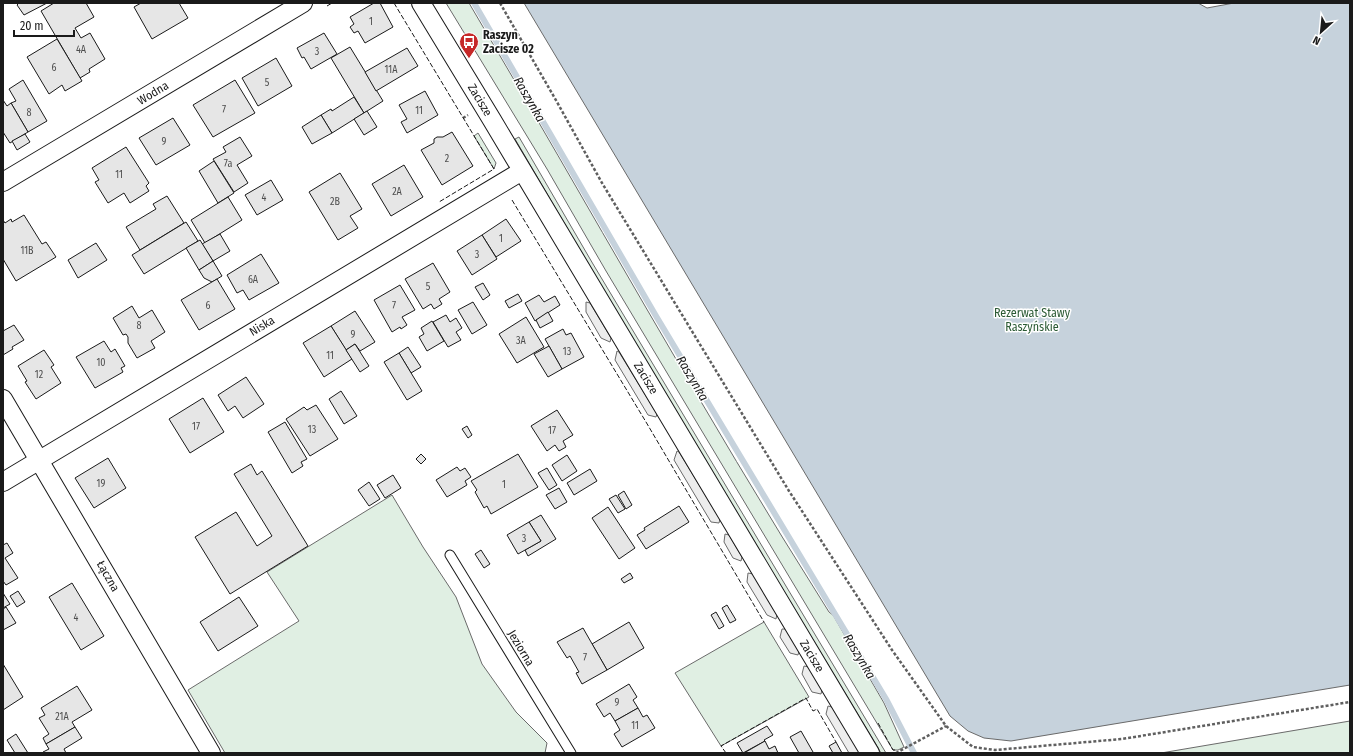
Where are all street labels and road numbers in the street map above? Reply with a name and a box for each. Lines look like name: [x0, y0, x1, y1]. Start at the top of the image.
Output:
street label: Wodna: [135, 78, 171, 108]
street label: Zacisze: [465, 81, 495, 119]
street label: Niska: [247, 313, 277, 339]
street label: Zacisze: [631, 359, 661, 397]
street label: Łączna: [94, 558, 122, 594]
street label: Jeziorna: [505, 627, 537, 669]
street label: Zacisze: [797, 637, 827, 675]

